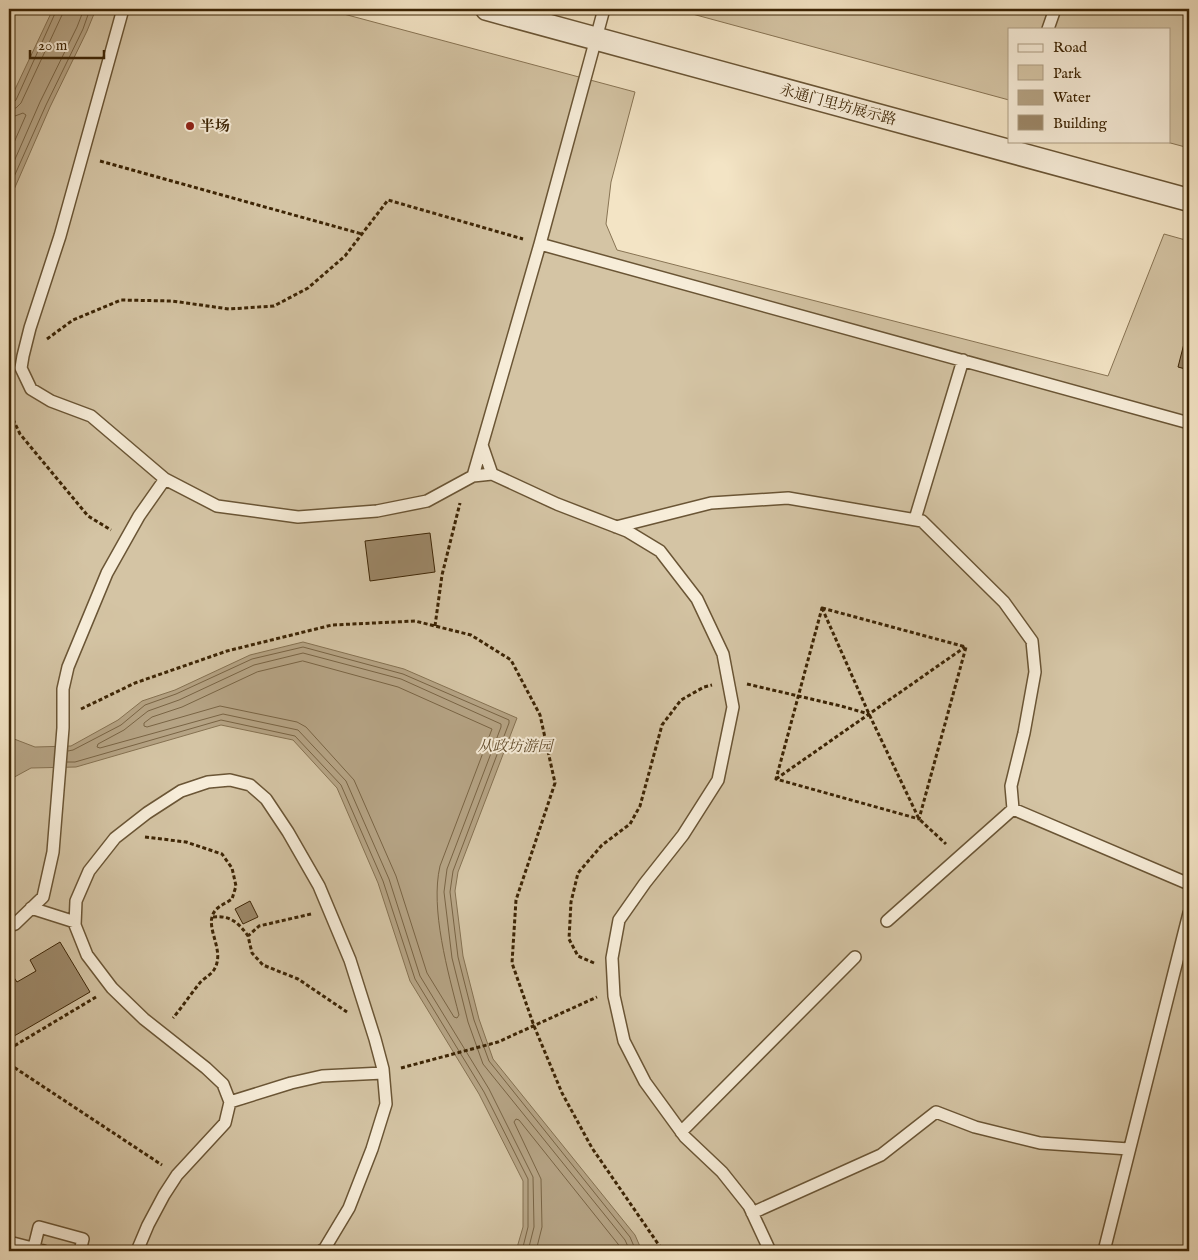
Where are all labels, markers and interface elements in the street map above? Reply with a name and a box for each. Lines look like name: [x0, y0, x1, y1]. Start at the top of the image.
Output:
scale bar: [30, 28, 104, 60]
legend: [1008, 28, 1170, 142]
text: 20 m: [38, 36, 68, 55]
text: Road: [1053, 38, 1088, 57]
text: Park: [1053, 64, 1083, 83]
street label: 永通门里坊展示路: [778, 80, 898, 130]
text: Water: [1053, 88, 1091, 107]
text: Building: [1053, 114, 1108, 133]
place label: 半场: [200, 117, 230, 136]
marker: 半场: [184, 120, 196, 132]
park label: 从政坊游园: [477, 737, 554, 756]

